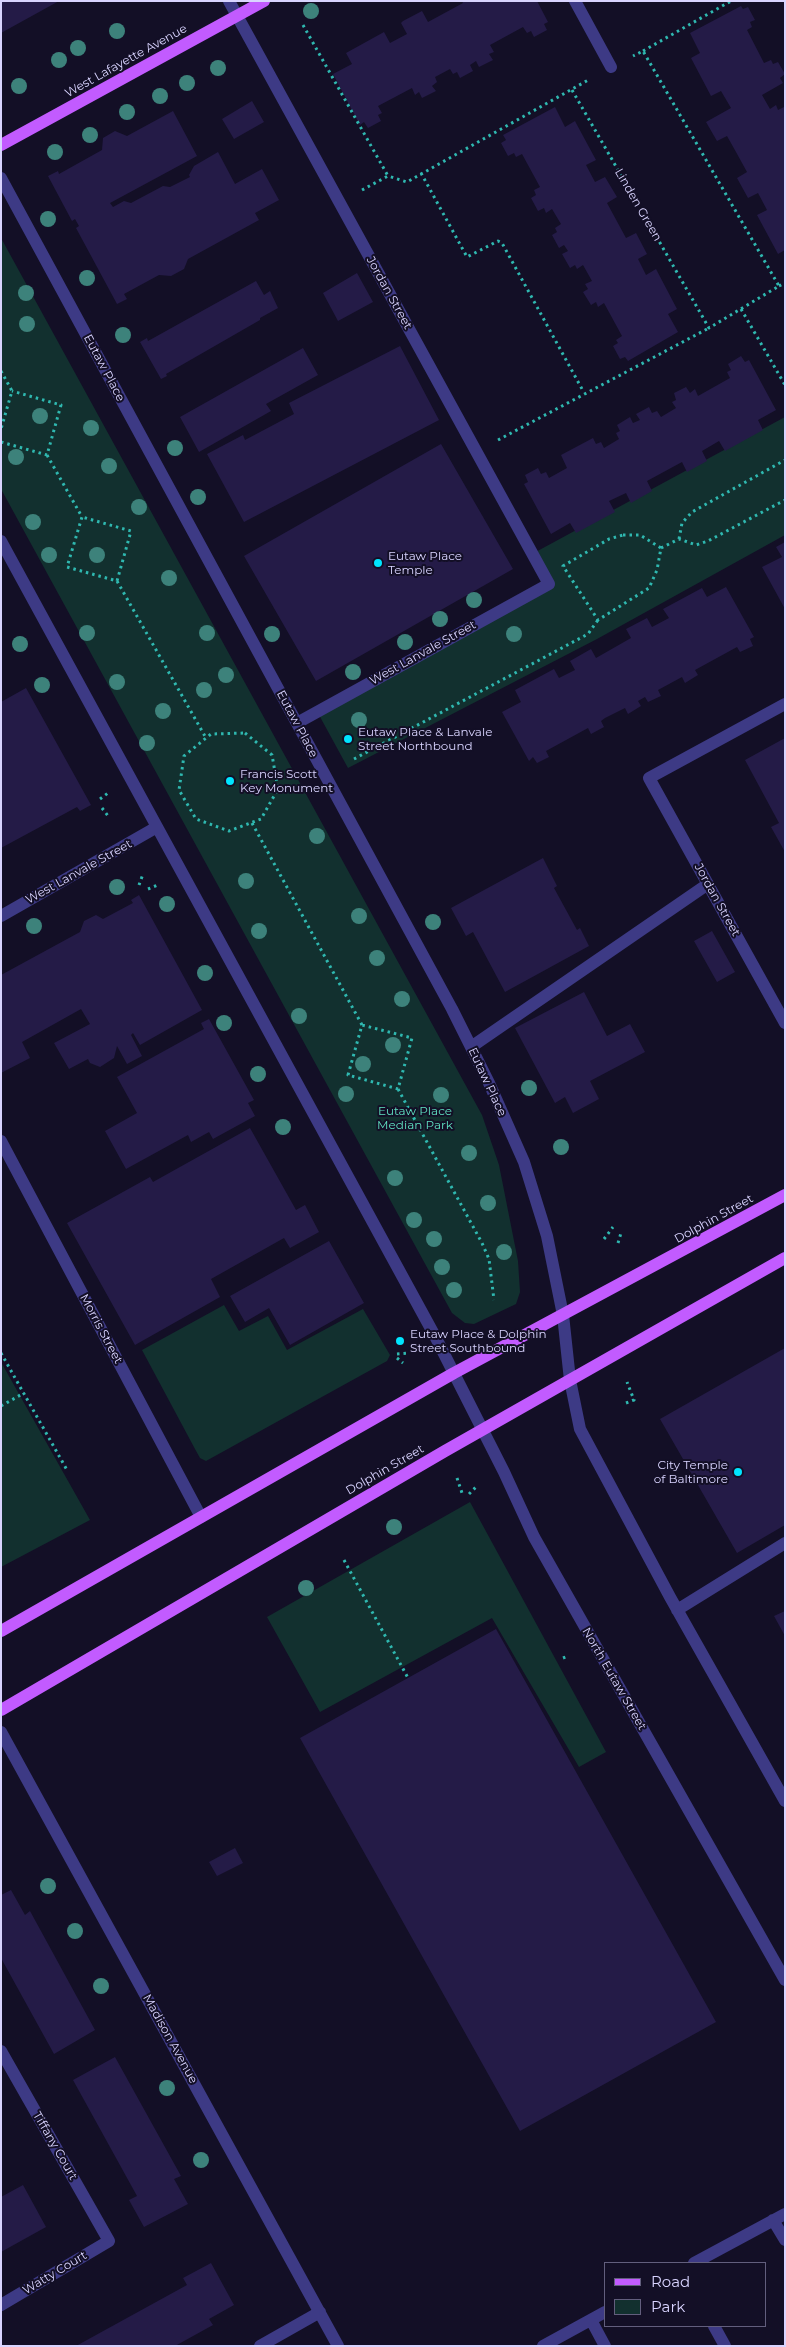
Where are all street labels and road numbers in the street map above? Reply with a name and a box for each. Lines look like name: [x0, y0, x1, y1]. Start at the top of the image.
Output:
street label: West Lafayette Avenue: [62, 21, 190, 101]
street label: Linden Green: [611, 166, 665, 244]
street label: Jordan Street: [363, 254, 415, 332]
street label: Eutaw Place: [80, 332, 128, 404]
street label: West Lanvale Street: [367, 618, 479, 688]
street label: Eutaw Place: [273, 688, 321, 760]
street label: West Lanvale Street: [23, 837, 135, 907]
street label: Jordan Street: [691, 861, 743, 939]
street label: Eutaw Place: [465, 1045, 509, 1119]
street label: Dolphin Street: [672, 1191, 756, 1247]
street label: Morris Street: [77, 1292, 125, 1366]
street label: Dolphin Street: [343, 1442, 427, 1498]
street label: North Eutaw Street: [579, 1625, 649, 1733]
street label: Madison Avenue: [140, 1992, 200, 2086]
street label: Tiffany Court: [30, 2109, 80, 2183]
street label: Watty Court: [20, 2248, 90, 2298]

